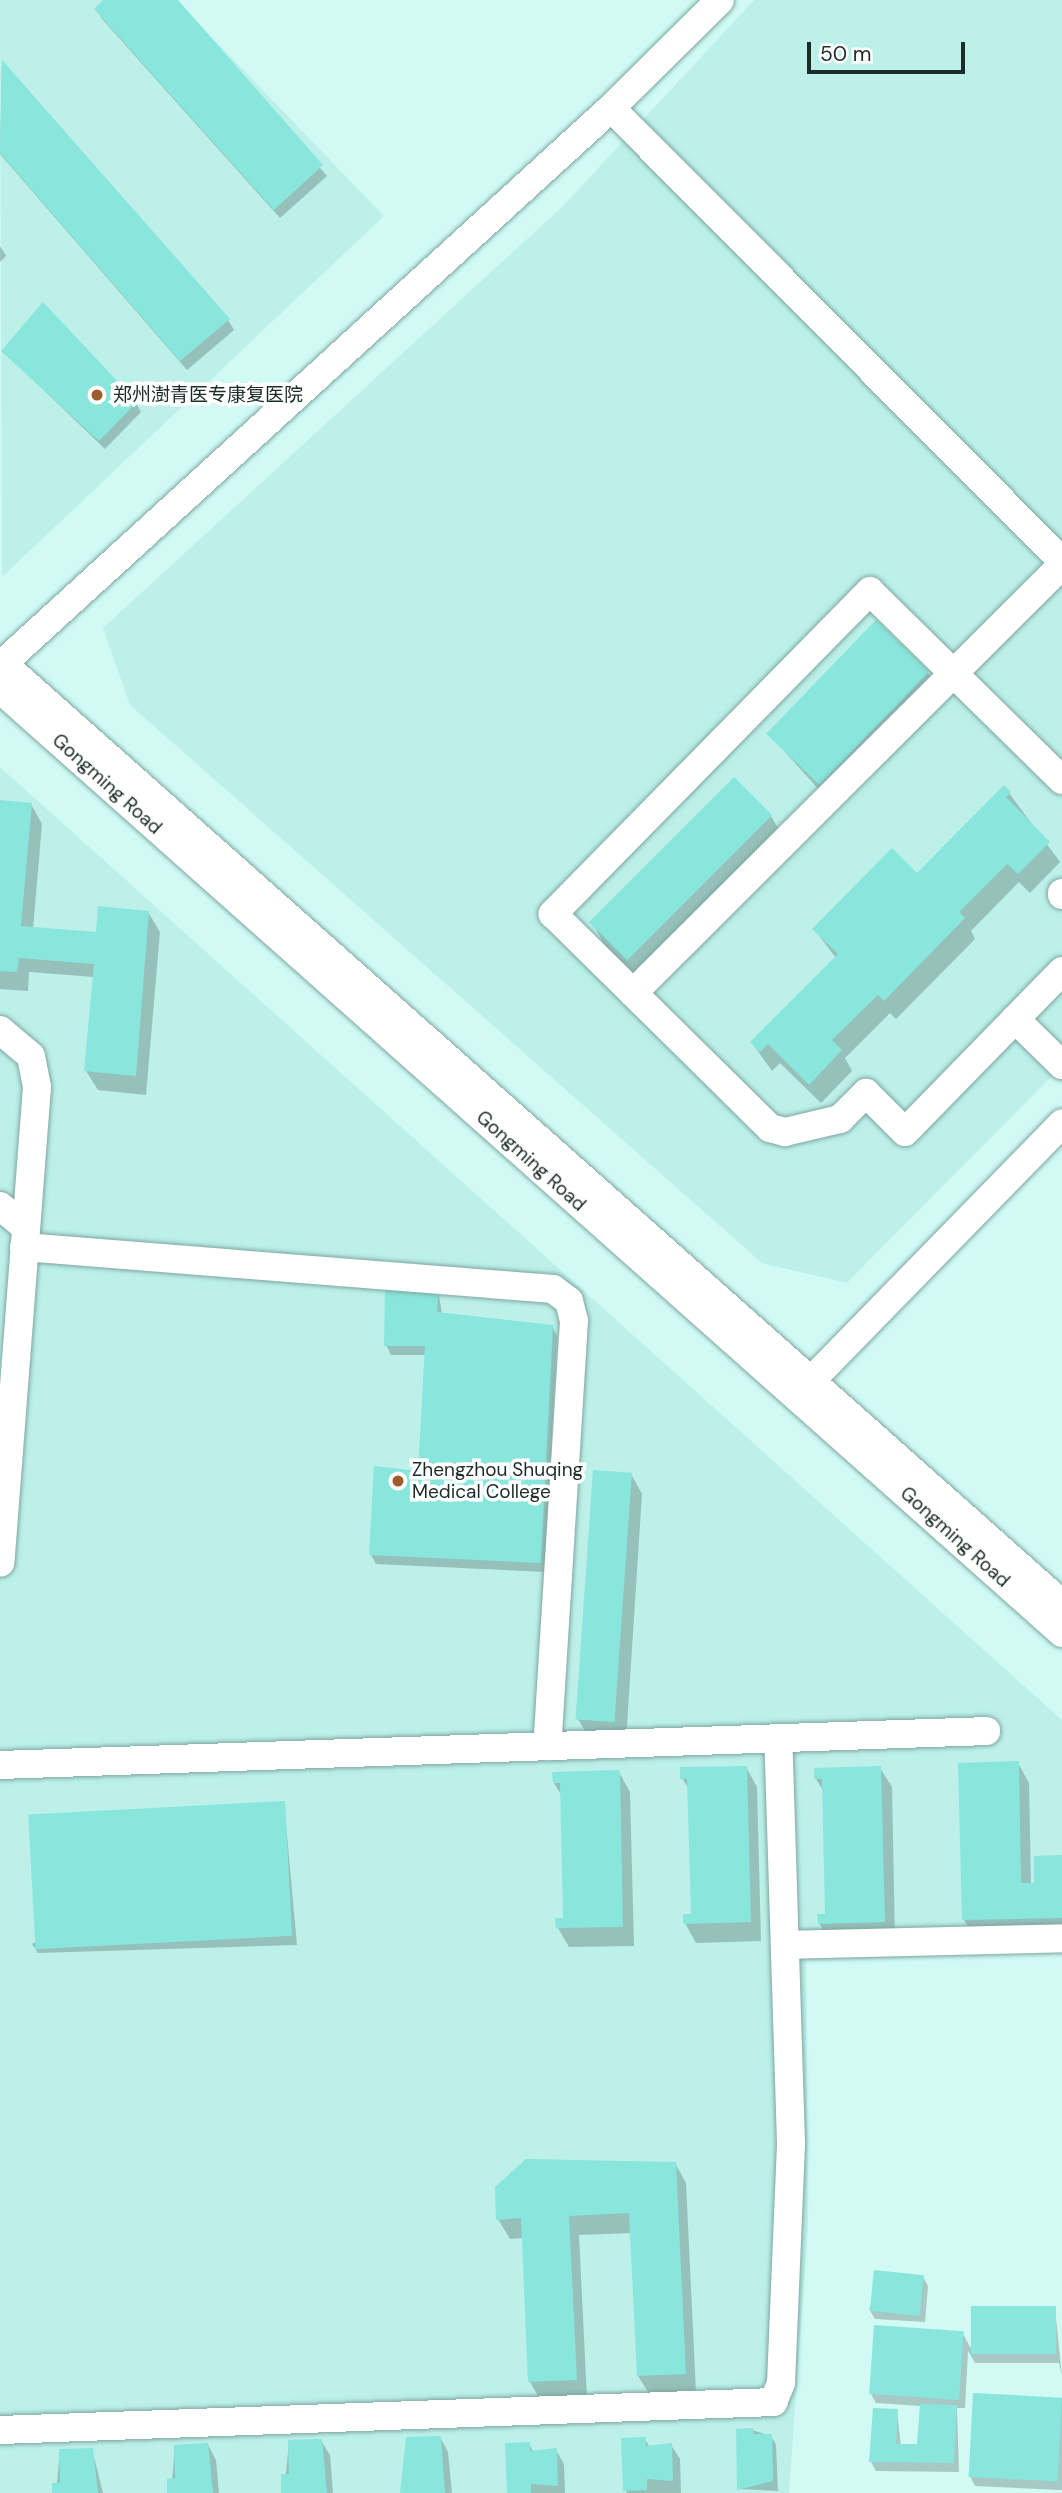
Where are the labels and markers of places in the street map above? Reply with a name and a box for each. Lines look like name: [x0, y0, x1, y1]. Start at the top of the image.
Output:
place label: 郑州澍青医专康复医院: [113, 384, 303, 406]
marker: 郑州澍青医专康复医院: [87, 385, 107, 405]
place label: Zhengzhou Shuqing Medical College: [412, 1459, 583, 1503]
marker: Zhengzhou Shuqing Medical College: [390, 1473, 406, 1489]

